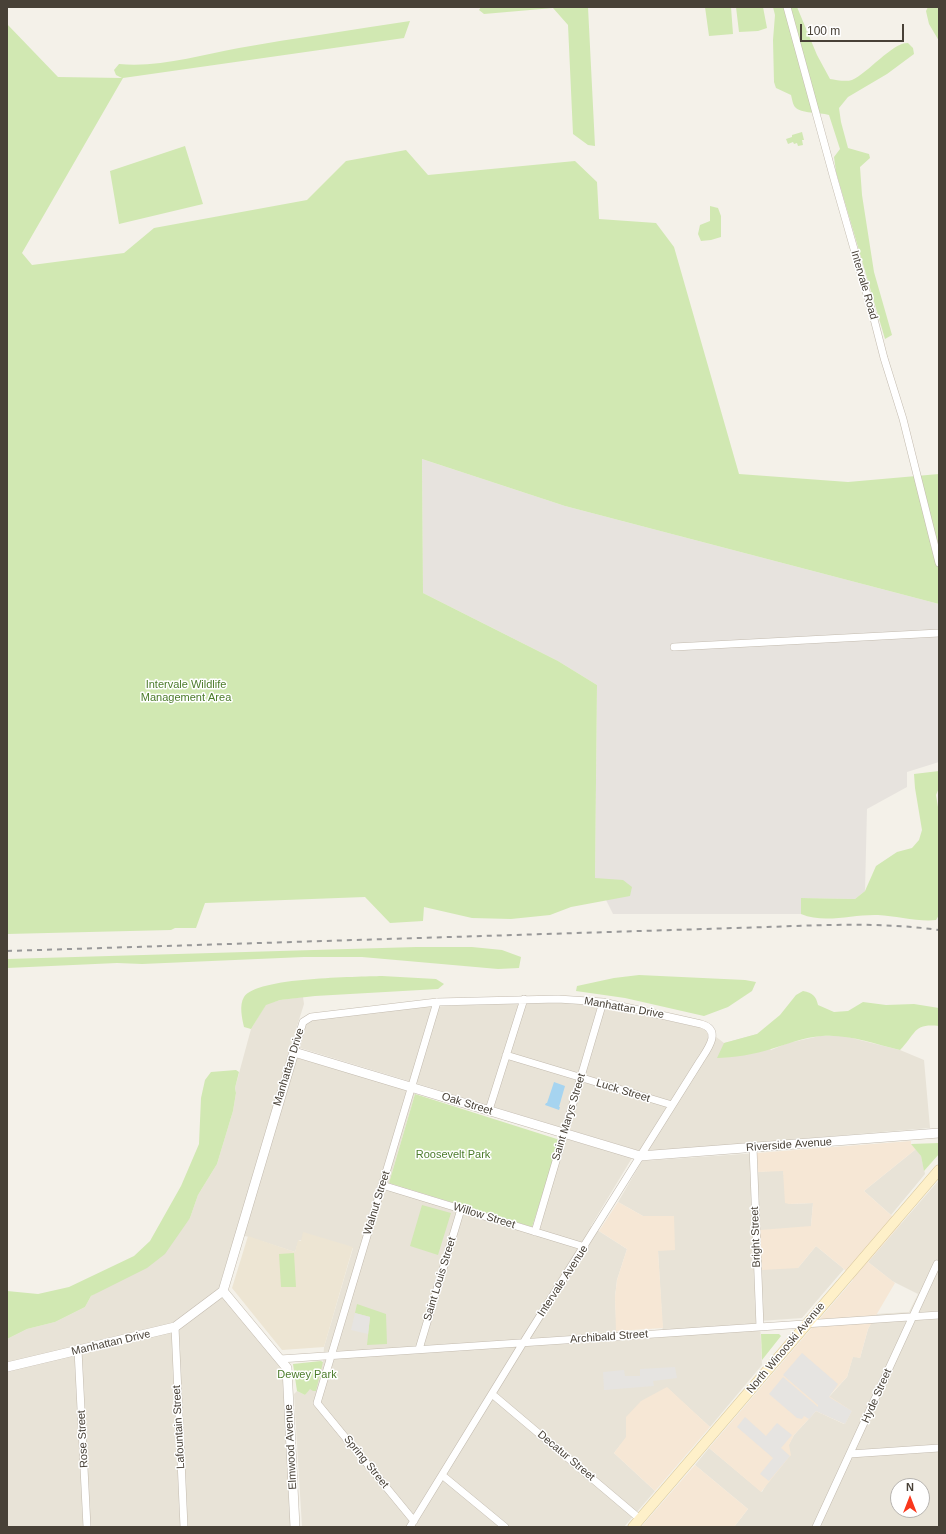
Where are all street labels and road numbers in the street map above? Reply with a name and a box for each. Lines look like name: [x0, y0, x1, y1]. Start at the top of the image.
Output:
street label: Intervale Road: [848, 249, 880, 321]
street label: Manhattan Drive: [583, 994, 665, 1022]
street label: Manhattan Drive: [271, 1026, 307, 1108]
street label: Saint Marys Street: [549, 1072, 589, 1162]
street label: Luck Street: [594, 1077, 652, 1105]
street label: Oak Street: [440, 1090, 494, 1118]
street label: Riverside Avenue: [746, 1135, 832, 1155]
street label: Walnut Street: [361, 1169, 393, 1237]
street label: Willow Street: [451, 1200, 517, 1232]
street label: Bright Street: [748, 1206, 764, 1268]
street label: Saint Louis Street: [421, 1236, 459, 1322]
street label: Intervale Avenue: [535, 1243, 591, 1319]
street label: North Winooski Avenue: [744, 1300, 828, 1396]
street label: Manhattan Drive: [70, 1327, 152, 1359]
street label: Archibald Street: [570, 1328, 648, 1346]
street label: Hyde Street: [859, 1367, 895, 1425]
street label: Lafountain Street: [170, 1385, 188, 1469]
street label: Elmwood Avenue: [282, 1404, 300, 1490]
street label: Rose Street: [75, 1410, 91, 1468]
street label: Decatur Street: [535, 1428, 597, 1484]
street label: Spring Street: [341, 1433, 391, 1491]

